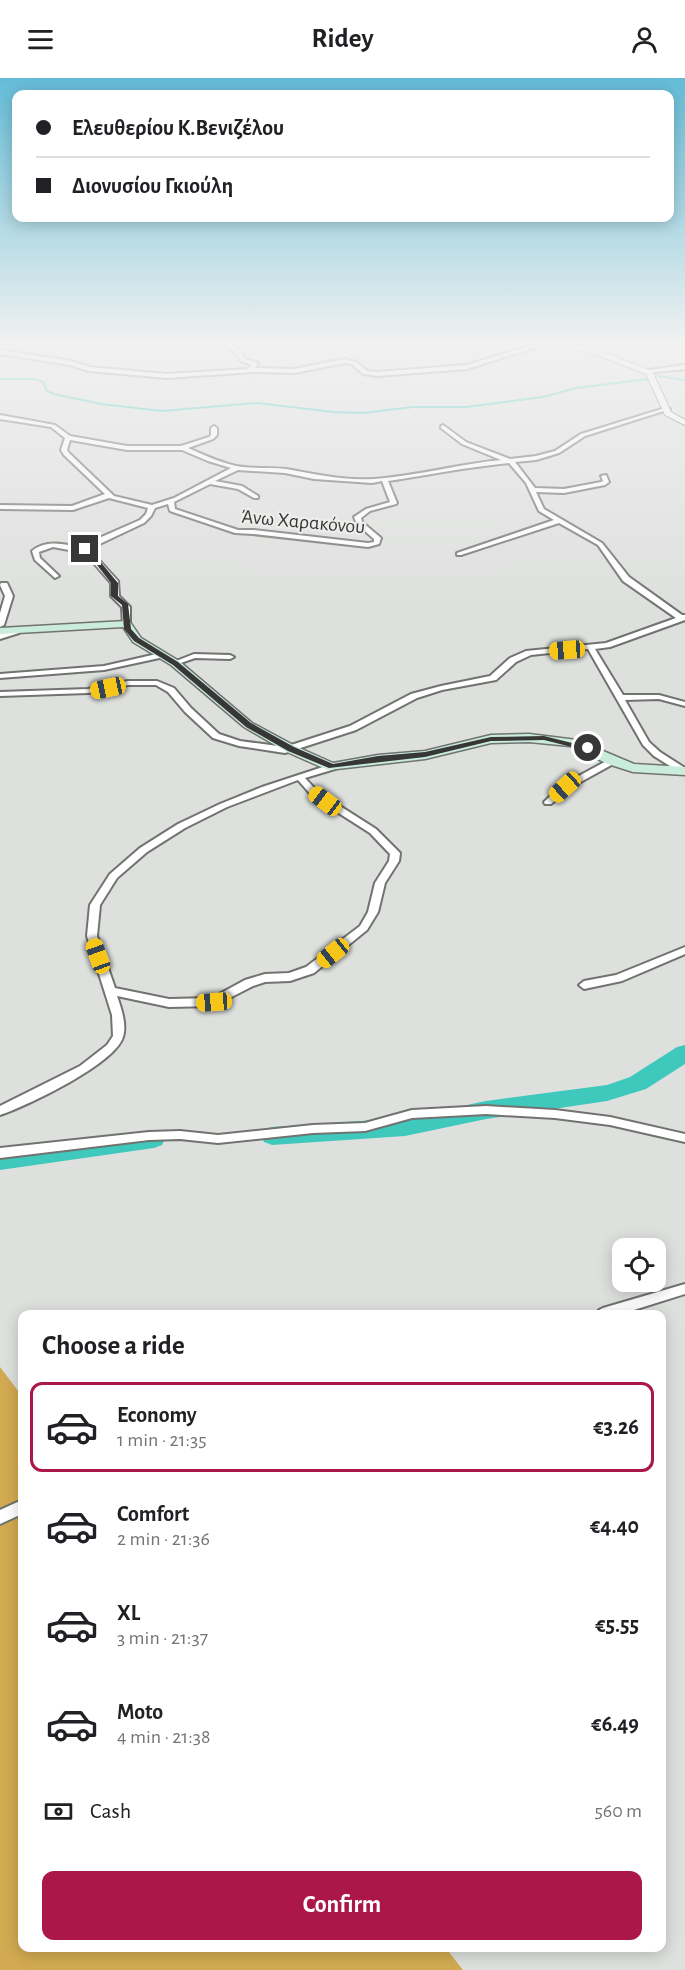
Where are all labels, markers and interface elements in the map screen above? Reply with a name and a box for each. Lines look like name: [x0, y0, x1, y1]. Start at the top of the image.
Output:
icon: menu: [24, 23, 57, 56]
icon: person: [628, 23, 661, 56]
text: Ridey: [312, 25, 374, 52]
text: Ελευθερίου Κ.Βενιζέλου: [72, 117, 284, 139]
text: Διονυσίου Γκιούλη: [72, 175, 233, 197]
street label: Άνω Χαρακόνου: [240, 507, 366, 537]
route end: [71, 535, 98, 562]
car: [548, 640, 586, 660]
car: [89, 675, 127, 701]
route start: [574, 734, 601, 761]
car: [546, 768, 584, 806]
car: [305, 783, 345, 819]
car: [313, 935, 353, 971]
car: [83, 936, 113, 976]
car: [195, 992, 233, 1012]
map controls: [612, 1238, 666, 1292]
button: locate: [612, 1238, 666, 1292]
text: Choose a ride: [42, 1332, 185, 1359]
icon: car: [45, 1400, 99, 1454]
text: Economy: [117, 1404, 197, 1426]
text: €3.26: [593, 1416, 639, 1438]
text: 1 min · 21:35: [117, 1430, 207, 1450]
icon: car: [45, 1499, 99, 1553]
text: Comfort: [117, 1503, 189, 1525]
text: €4.40: [590, 1515, 639, 1537]
text: 2 min · 21:36: [117, 1529, 210, 1549]
icon: car: [45, 1598, 99, 1652]
text: XL: [117, 1602, 140, 1624]
text: €5.55: [595, 1614, 639, 1636]
text: 3 min · 21:37: [117, 1628, 208, 1648]
icon: car: [45, 1697, 99, 1751]
text: Moto: [117, 1701, 163, 1723]
text: €6.49: [591, 1713, 639, 1735]
text: 4 min · 21:38: [117, 1727, 211, 1747]
icon: cash: [42, 1795, 75, 1828]
text: Cash: [90, 1800, 131, 1822]
text: 560 m: [594, 1801, 642, 1821]
button: Confirm: [42, 1871, 642, 1940]

